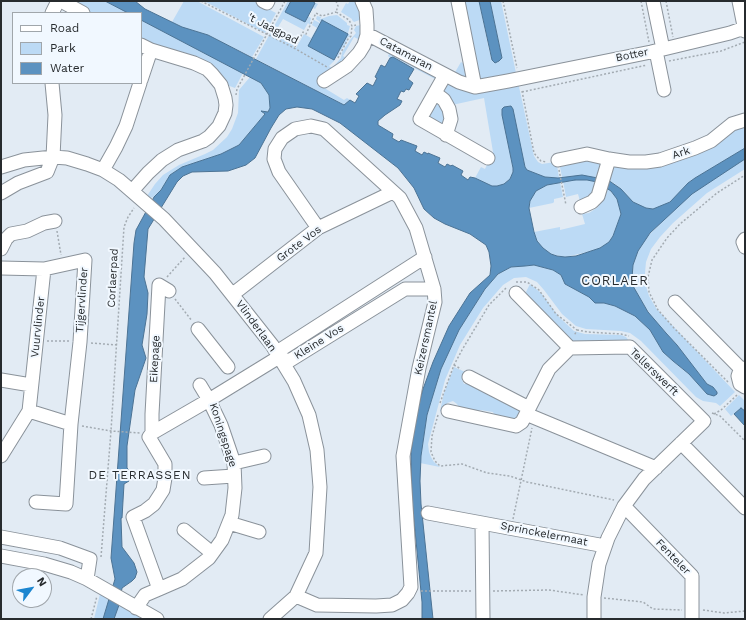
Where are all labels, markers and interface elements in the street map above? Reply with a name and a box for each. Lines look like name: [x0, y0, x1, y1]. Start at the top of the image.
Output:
street label: 't Jaagpad: [245, 11, 301, 47]
legend: [12, 12, 142, 84]
text: Road: [50, 21, 79, 35]
street label: Catamaran: [377, 34, 435, 74]
text: Park: [50, 41, 76, 55]
street label: Botter: [614, 45, 650, 65]
text: Water: [50, 61, 84, 75]
street label: Ark: [670, 144, 692, 162]
street label: Grote Vos: [274, 223, 324, 265]
street label: Corlaerpad: [105, 248, 121, 308]
street label: Tijgervlinder: [73, 267, 91, 333]
district label: CORLAER: [581, 273, 649, 289]
street label: Vuurvlinder: [28, 296, 48, 358]
street label: Vlinderlaan: [233, 298, 279, 354]
street label: Keizersmantel: [412, 299, 440, 377]
street label: Kleine Vos: [292, 322, 346, 362]
street label: Eikepage: [147, 335, 163, 383]
street label: Tellerswerft: [627, 345, 681, 399]
street label: Koningspage: [206, 401, 240, 469]
district label: DE TERRASSEN: [89, 468, 191, 482]
street label: Sprinckelermaat: [499, 519, 589, 549]
street label: Fenteler: [653, 536, 693, 578]
north arrow: [12, 568, 52, 608]
text: N: [34, 575, 49, 589]

